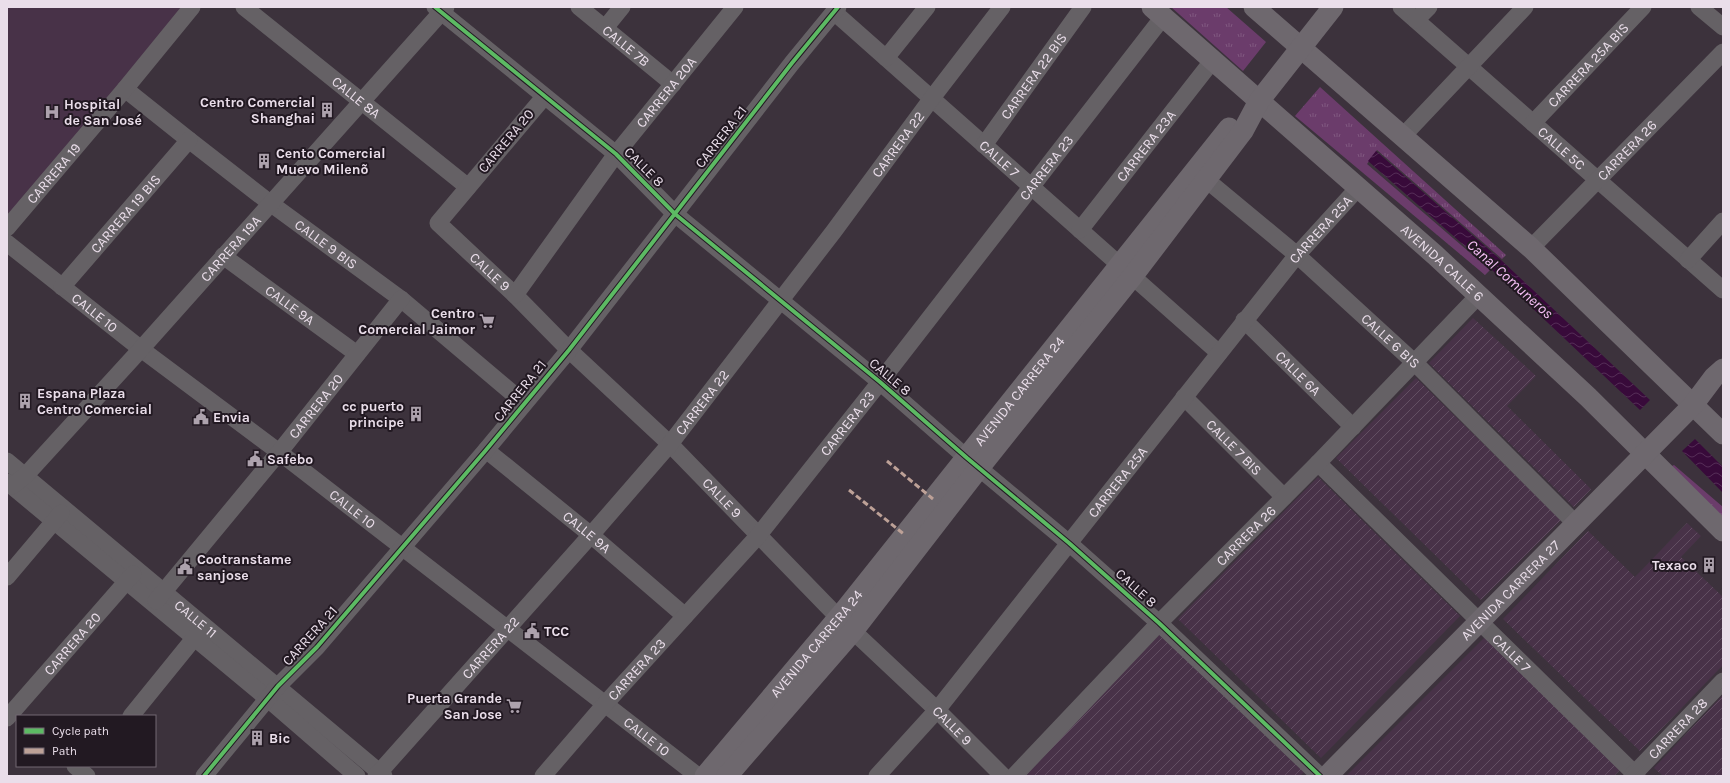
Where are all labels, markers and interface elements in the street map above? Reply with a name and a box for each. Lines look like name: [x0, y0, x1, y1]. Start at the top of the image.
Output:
street label: CARRERA 25A BIS: [1544, 19, 1632, 111]
street label: CALLE 7B: [599, 21, 653, 70]
street label: CARRERA 22 BIS: [997, 29, 1070, 122]
street label: CARRERA 20A: [632, 53, 700, 131]
street label: CALLE 8A: [328, 73, 384, 122]
place label: Centro Comercial Shanghai: [200, 94, 315, 127]
place label: Hospital de San José: [64, 96, 142, 129]
building icon: Centro Comercial Shanghai: [318, 101, 336, 119]
street label: CARRERA 21: [691, 102, 751, 172]
hospital icon: Hospital de San José: [43, 103, 61, 121]
street label: CARRERA 20: [474, 106, 538, 176]
street label: CARRERA 23A: [1113, 107, 1179, 185]
street label: CARRERA 22: [868, 108, 928, 181]
street label: CARRERA 26: [1594, 116, 1660, 184]
street label: CALLE 5C: [1535, 123, 1589, 174]
street label: CARRERA 23: [1016, 132, 1077, 204]
street label: CALLE 7: [976, 136, 1023, 181]
street label: CARRERA 19: [23, 139, 84, 207]
street label: CALLE 8: [620, 143, 668, 191]
place label: Cento Comercial Muevo Milenõ: [276, 145, 385, 178]
building icon: Cento Comercial Muevo Milenõ: [255, 152, 273, 170]
street label: CARRERA 19 BIS: [87, 171, 164, 257]
street label: CARRERA 25A: [1285, 192, 1355, 267]
street label: CARRERA 19A: [197, 212, 264, 285]
street label: CALLE 9 BIS: [291, 216, 361, 273]
street label: AVENIDA CALLE 6: [1397, 221, 1488, 305]
water label: Canal Comuneros: [1463, 236, 1557, 322]
street label: CALLE 9: [466, 249, 514, 295]
street label: CALLE 9A: [262, 281, 318, 329]
street label: CALLE 10: [68, 289, 121, 336]
place label: Centro Comercial Jaimor: [358, 305, 475, 338]
street label: CALLE 6 BIS: [1358, 310, 1424, 372]
supermarket icon: Centro Comercial Jaimor: [478, 312, 496, 330]
street label: AVENIDA CARRERA 24: [971, 333, 1068, 449]
street label: CALLE 6A: [1272, 347, 1325, 399]
street label: CALLE 8: [866, 355, 914, 399]
street label: CARRERA 21: [490, 357, 550, 425]
street label: CARRERA 22: [672, 366, 733, 438]
street label: CARRERA 20: [285, 370, 347, 442]
place label: Espana Plaza Centro Comercial: [37, 385, 152, 418]
street label: CARRERA 23: [816, 387, 878, 459]
building icon: Espana Plaza Centro Comercial: [16, 392, 34, 410]
place label: cc puerto principe: [342, 398, 404, 431]
building icon: cc puerto principe: [407, 405, 425, 423]
public building icon: Envia: [192, 408, 210, 426]
place label: Envia: [213, 409, 250, 426]
street label: CALLE 7 BIS: [1203, 416, 1266, 479]
street label: CARRERA 25A: [1084, 443, 1151, 521]
public building icon: Safebo: [246, 450, 264, 468]
place label: Safebo: [267, 451, 313, 468]
street label: CALLE 9: [699, 474, 745, 521]
street label: CALLE 10: [326, 486, 379, 532]
street label: CARRERA 26: [1212, 502, 1279, 569]
street label: CALLE 9A: [559, 507, 614, 557]
street label: AVENIDA CARRERA 27: [1457, 536, 1564, 644]
place label: Cootranstame sanjose: [197, 551, 291, 584]
building icon: Texaco: [1700, 556, 1718, 574]
place label: Texaco: [1652, 557, 1697, 574]
public building icon: Cootranstame sanjose: [176, 558, 194, 576]
street label: CALLE 8: [1112, 565, 1160, 611]
street label: AVENIDA CARRERA 24: [766, 586, 866, 701]
street label: CALLE 11: [171, 596, 220, 641]
street label: CARRERA 21: [279, 603, 341, 669]
street label: CARRERA 20: [40, 609, 104, 678]
street label: CARRERA 22: [458, 613, 523, 682]
public building icon: TCC: [523, 622, 541, 640]
place label: TCC: [544, 623, 569, 640]
street label: CALLE 7: [1489, 630, 1535, 676]
street label: CARRERA 23: [604, 635, 669, 704]
place label: Puerta Grande San Jose: [407, 690, 502, 723]
street label: CARRERA 28: [1644, 694, 1711, 763]
supermarket icon: Puerta Grande San Jose: [505, 697, 523, 715]
street label: CALLE 9: [929, 702, 976, 749]
street label: CALLE 10: [620, 713, 673, 760]
legend: [16, 715, 156, 767]
text: Cycle path: [52, 724, 109, 738]
building icon: Bic: [248, 729, 266, 747]
place label: Bic: [269, 730, 290, 747]
text: Path: [52, 744, 77, 758]

